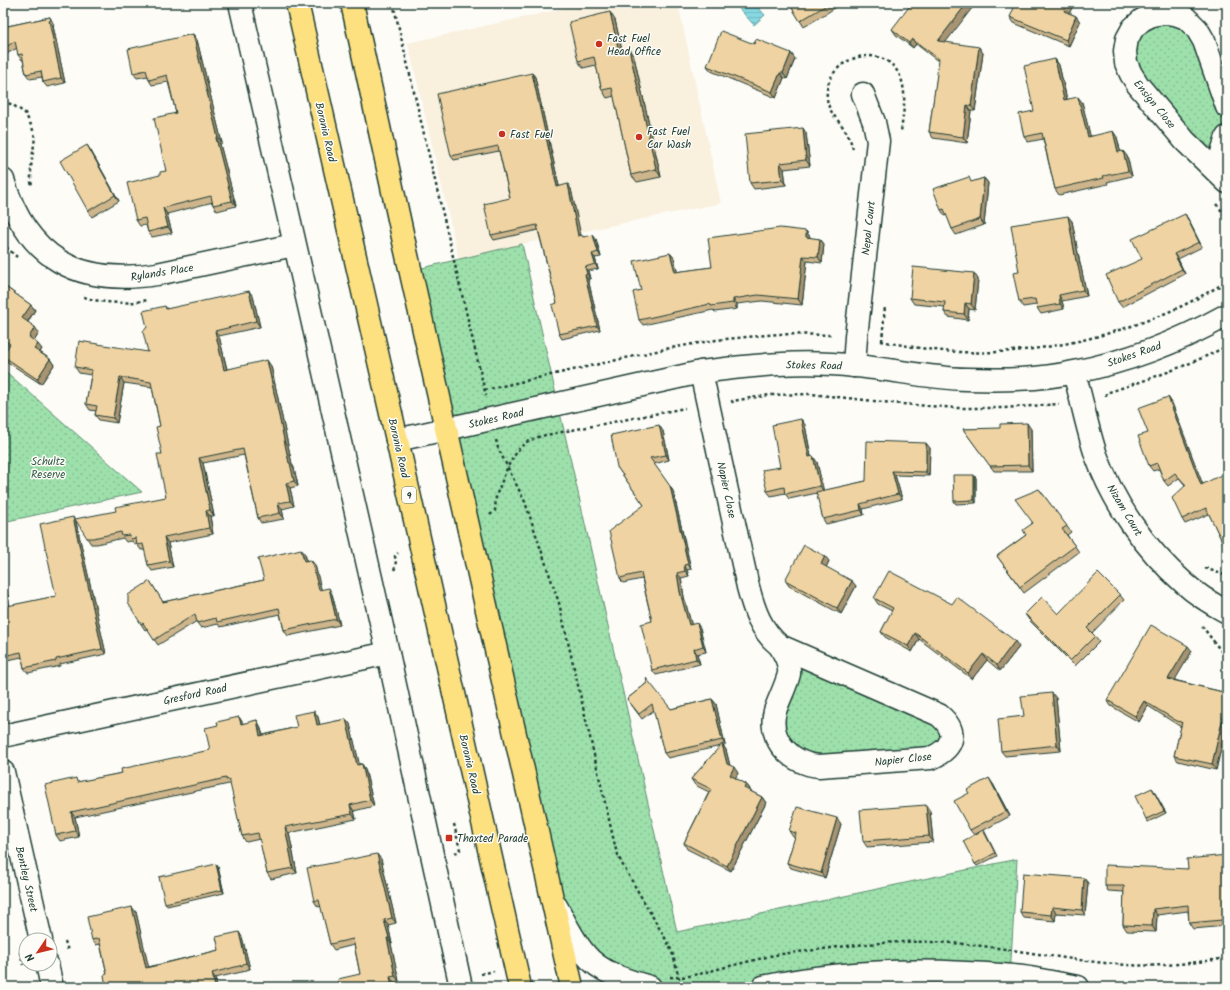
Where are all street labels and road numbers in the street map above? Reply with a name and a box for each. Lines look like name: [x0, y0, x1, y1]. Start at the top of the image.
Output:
street label: Ensign Close: [1129, 76, 1180, 133]
street label: Boronia Road: [309, 101, 341, 164]
street label: Nepal Court: [857, 199, 881, 256]
street label: Rylands Place: [129, 259, 195, 287]
street label: Stokes Road: [1105, 337, 1164, 373]
street label: Stokes Road: [786, 357, 843, 375]
street label: Stokes Road: [467, 404, 526, 434]
street label: Boronia Road: [382, 417, 414, 480]
street label: Napier Close: [711, 460, 741, 520]
street label: Nizam Court: [1101, 481, 1147, 541]
road number: 9: [402, 487, 416, 503]
street label: Gresford Road: [162, 679, 229, 711]
street label: Boronia Road: [453, 733, 485, 796]
street label: Napier Close: [874, 748, 933, 772]
street label: Bentley Street: [10, 844, 43, 915]

